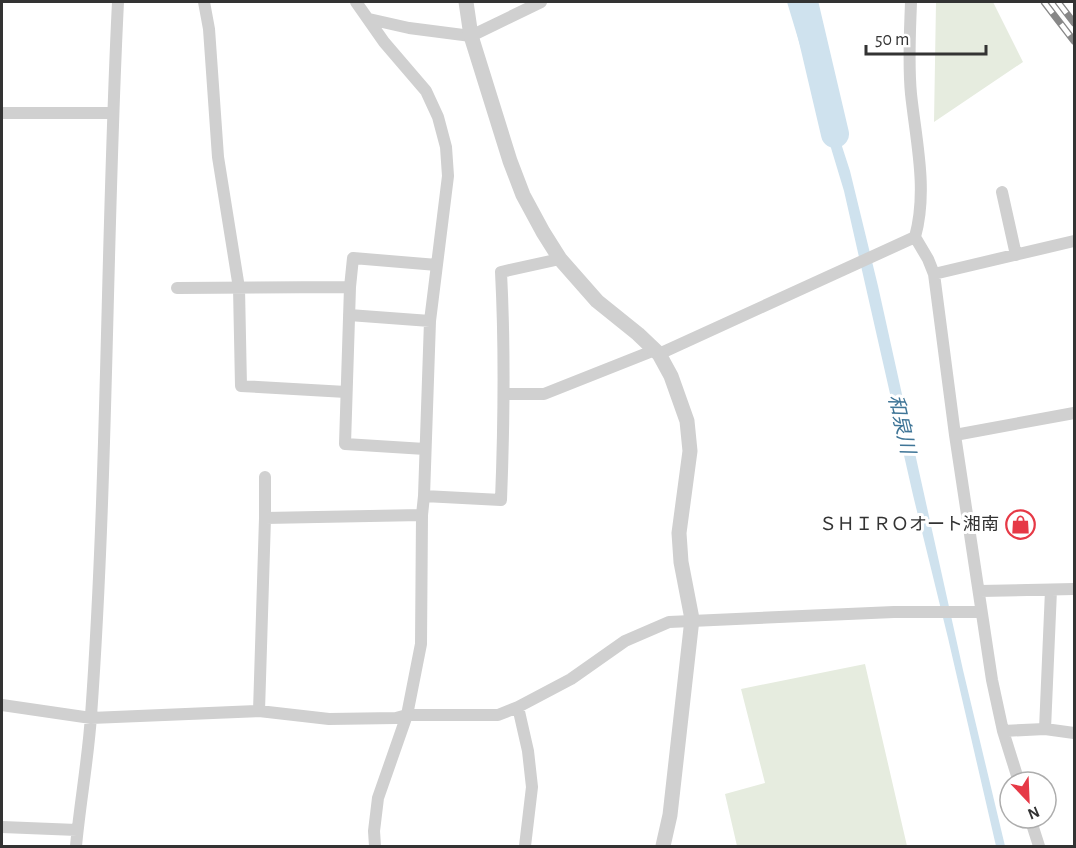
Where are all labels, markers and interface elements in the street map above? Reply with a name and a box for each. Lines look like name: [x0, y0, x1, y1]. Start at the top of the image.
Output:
scale bar: [866, 18, 986, 56]
text: 50 m: [875, 31, 909, 49]
water label: 和泉川: [885, 393, 919, 458]
shop icon: ＳＨＩＲＯオート湘南: [1004, 508, 1036, 540]
place label: ＳＨＩＲＯオート湘南: [819, 515, 999, 534]
north arrow: [998, 770, 1058, 830]
text: N: [1025, 803, 1042, 822]

